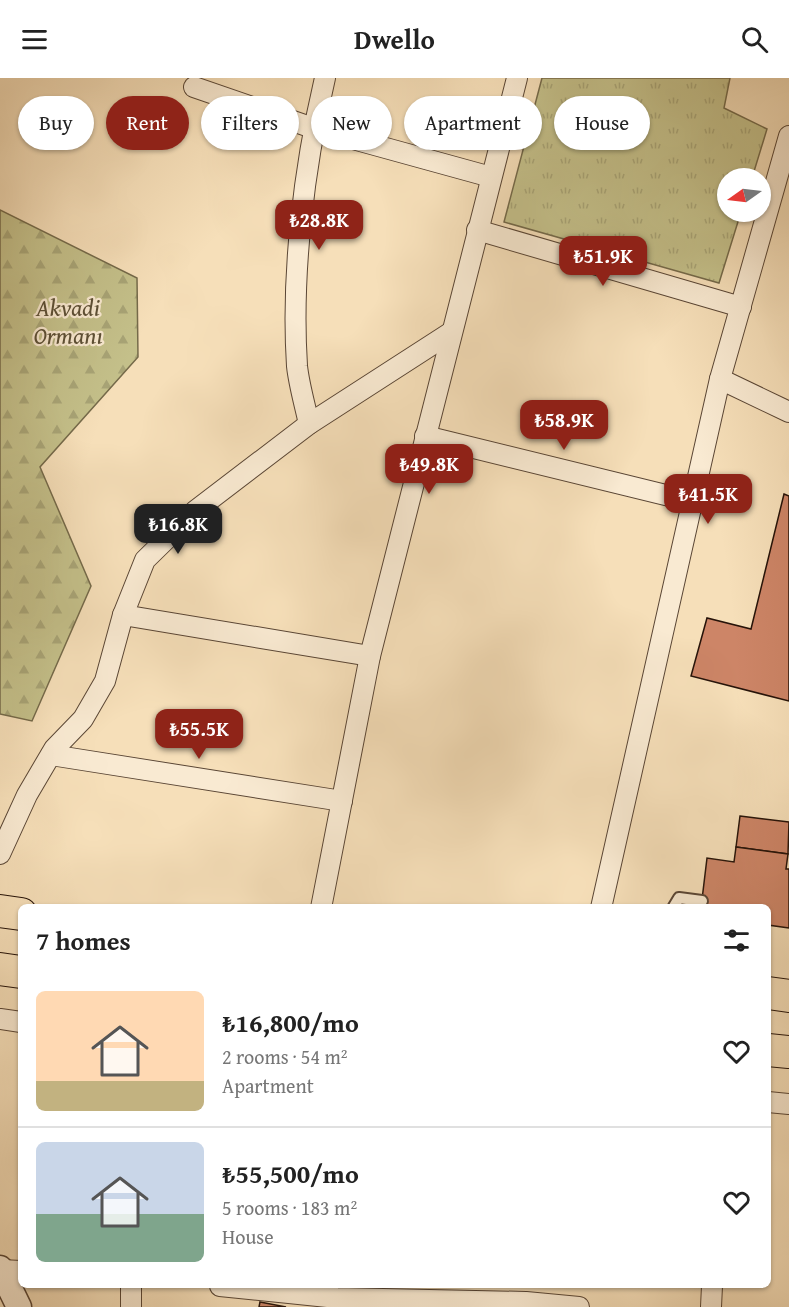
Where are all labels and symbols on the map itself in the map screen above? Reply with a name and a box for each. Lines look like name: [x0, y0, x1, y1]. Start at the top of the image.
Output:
north arrow: [717, 168, 771, 222]
pin: ₺28.8K: [270, 200, 368, 251]
pin: ₺51.9K: [554, 236, 652, 287]
park label: Akvadi Ormanı: [33, 290, 103, 353]
pin: ₺58.9K: [515, 400, 613, 451]
pin: ₺49.8K: [380, 444, 478, 495]
pin: ₺41.5K: [659, 474, 757, 525]
pin: ₺16.8K: [129, 504, 227, 555]
pin: ₺55.5K: [150, 709, 248, 760]

